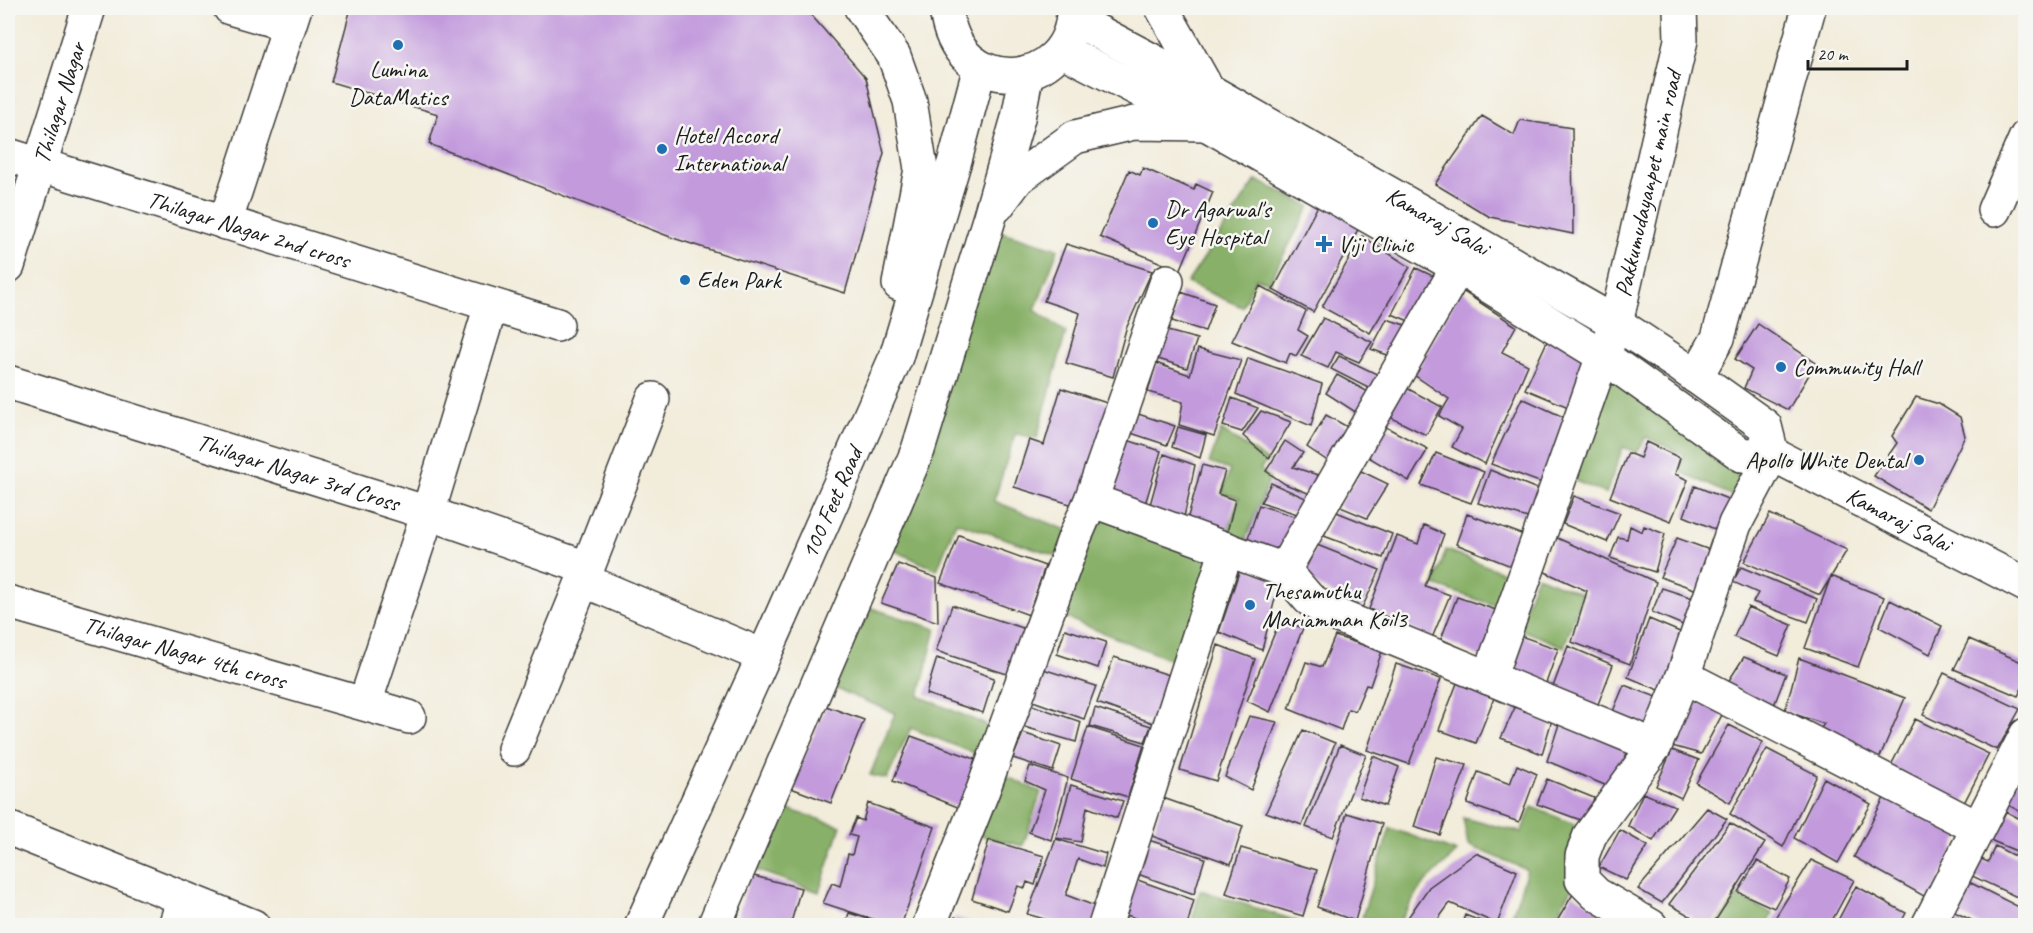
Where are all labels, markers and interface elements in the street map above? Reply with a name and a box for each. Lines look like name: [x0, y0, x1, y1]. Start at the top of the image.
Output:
scale bar: [1808, 33, 1907, 71]
street label: Thilagar Nagar: [26, 36, 93, 167]
marker: Lumina DataMatics: [391, 38, 405, 52]
text: 20 m: [1817, 43, 1850, 65]
place label: Lumina DataMatics: [349, 54, 450, 112]
street label: Pakkumudayanpet main road: [1608, 64, 1689, 300]
place label: Hotel Accord International: [674, 120, 788, 178]
marker: Hotel Accord International: [655, 142, 669, 156]
street label: Kamaraj Salai: [1381, 180, 1497, 264]
street label: Thilagar Nagar 2nd cross: [144, 184, 355, 276]
place label: Dr Agarwal's Eye Hospital: [1165, 194, 1273, 252]
marker: Dr Agarwal's Eye Hospital: [1146, 216, 1160, 230]
place label: Viji Clinic: [1338, 229, 1415, 259]
marker: Viji Clinic: [1315, 235, 1333, 253]
place label: Eden Park: [697, 265, 783, 295]
marker: Eden Park: [678, 273, 692, 287]
place label: Community Hall: [1793, 352, 1923, 382]
marker: Community Hall: [1774, 360, 1788, 374]
street label: Thilagar Nagar 3rd Cross: [193, 427, 405, 519]
street label: 100 Feet Road: [794, 439, 871, 563]
place label: Apollo White Dental: [1746, 445, 1911, 475]
marker: Apollo White Dental: [1912, 453, 1926, 467]
street label: Kamaraj Salai: [1841, 480, 1959, 560]
place label: Thesamuthu Mariamman Koil3: [1262, 576, 1409, 634]
marker: Thesamuthu Mariamman Koil3: [1243, 598, 1257, 612]
street label: Thilagar Nagar 4th cross: [80, 609, 291, 696]

